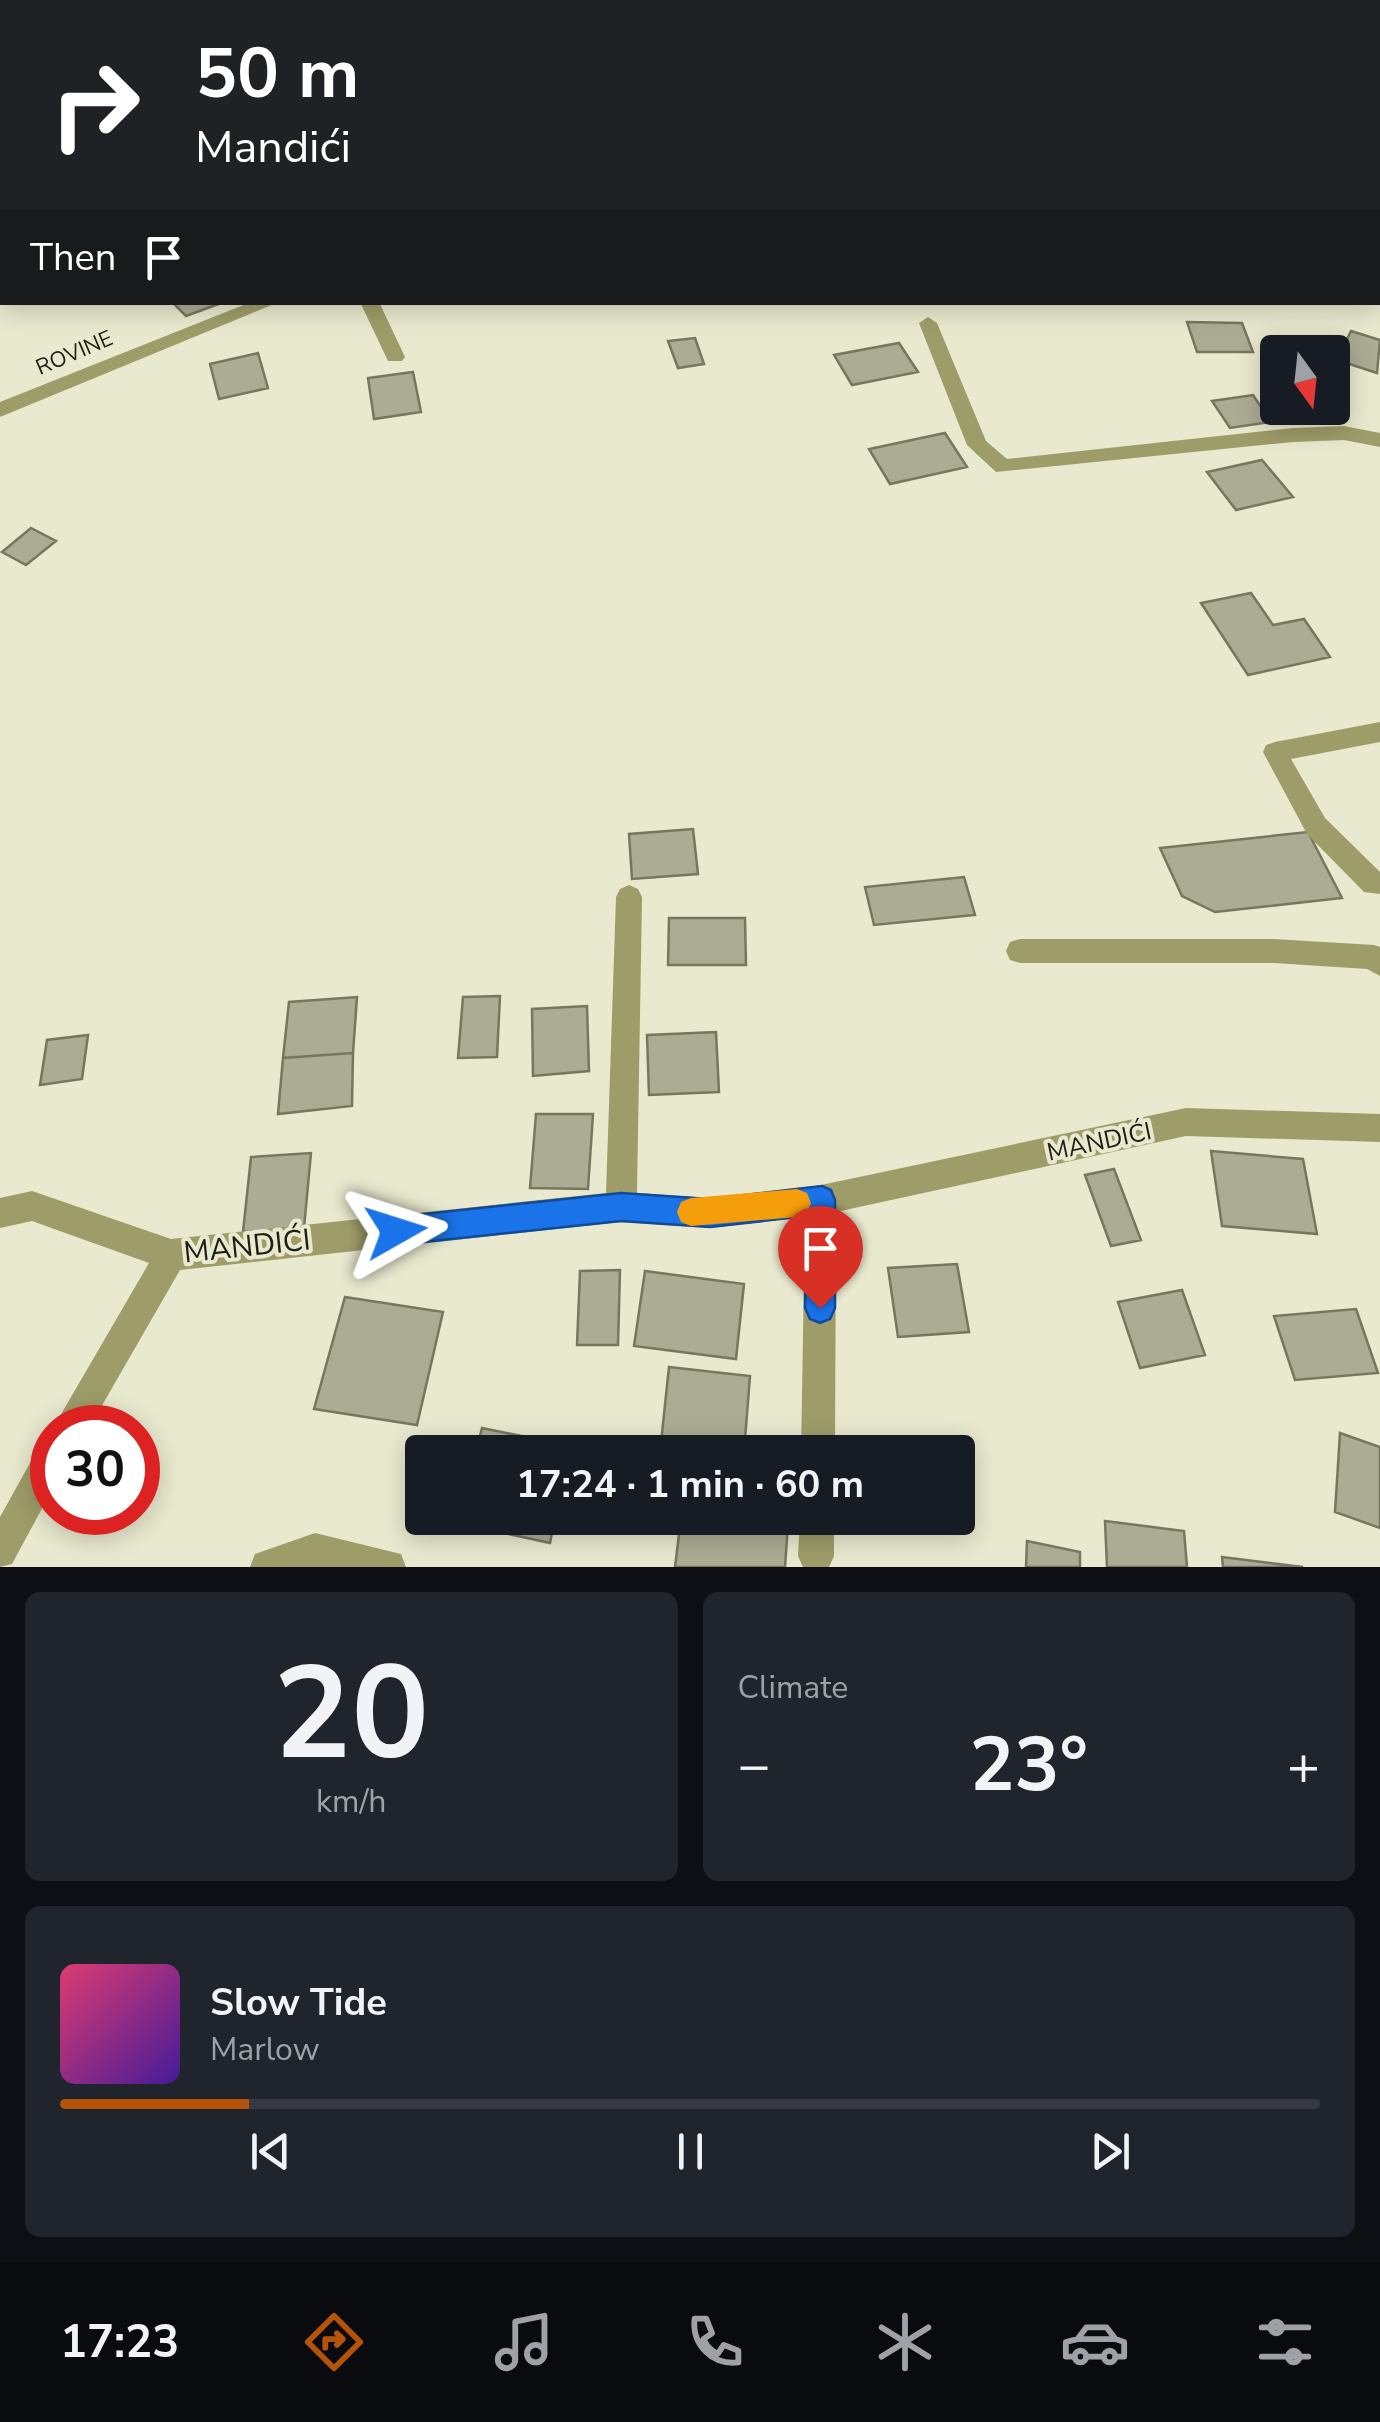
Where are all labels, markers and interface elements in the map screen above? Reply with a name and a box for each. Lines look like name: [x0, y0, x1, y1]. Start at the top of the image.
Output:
text: 50 m: [195, 26, 359, 122]
icon: right: [30, 40, 160, 170]
text: Mandići: [195, 117, 351, 178]
icon: arrive: [136, 230, 191, 285]
text: Then: [30, 232, 116, 283]
street label: ROVINE: [31, 323, 118, 383]
north arrow: [1260, 335, 1350, 425]
map controls: [1260, 335, 1350, 425]
street label: MANDIĆI: [1044, 1114, 1155, 1170]
position arrow: [344, 1179, 448, 1283]
pin: [778, 1206, 863, 1309]
street label: MANDIĆI: [181, 1219, 313, 1274]
icon: arrive: [793, 1221, 848, 1276]
speed limit sign: 30: [30, 1405, 160, 1535]
text: 17:24 · 1 min · 60 m: [516, 1459, 864, 1510]
text: 20: [273, 1626, 429, 1803]
text: Climate: [738, 1666, 848, 1709]
text: 23°: [970, 1714, 1088, 1816]
text: −: [738, 1728, 771, 1803]
text: +: [1287, 1728, 1320, 1803]
text: km/h: [316, 1780, 387, 1823]
text: Slow Tide: [210, 1977, 387, 2028]
text: Marlow: [210, 2028, 320, 2071]
icon: previous: [243, 2124, 298, 2179]
icon: pause: [663, 2124, 718, 2179]
icon: next: [1083, 2124, 1138, 2179]
icon: directions: [299, 2307, 369, 2377]
icon: music: [489, 2307, 559, 2377]
icon: phone: [680, 2307, 750, 2377]
icon: climate: [870, 2307, 940, 2377]
icon: car: [1060, 2307, 1130, 2377]
icon: filters: [1250, 2307, 1320, 2377]
text: 17:23: [60, 2312, 179, 2373]

